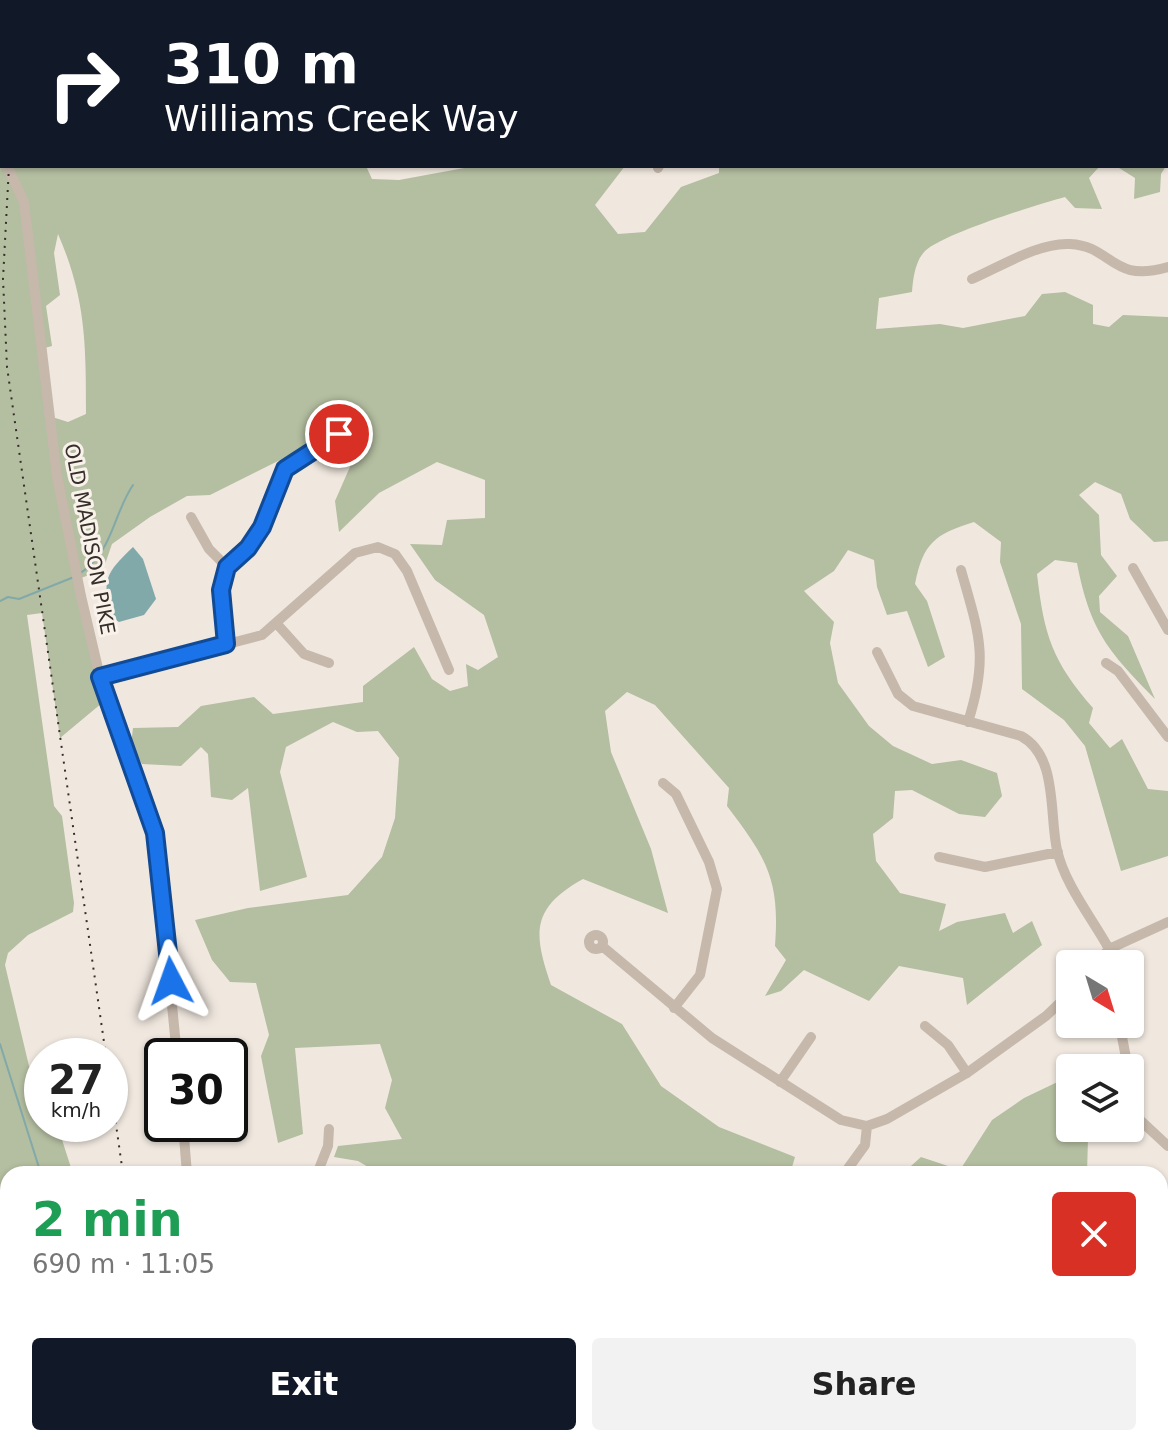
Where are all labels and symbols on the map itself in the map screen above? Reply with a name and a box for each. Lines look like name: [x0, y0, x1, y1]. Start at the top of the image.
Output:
pin: [305, 400, 373, 468]
street label: OLD MADISON PIKE: [60, 441, 120, 637]
position arrow: [129, 939, 213, 1023]
north arrow: [1056, 950, 1144, 1038]
speed limit sign: 30: [144, 1038, 248, 1142]

